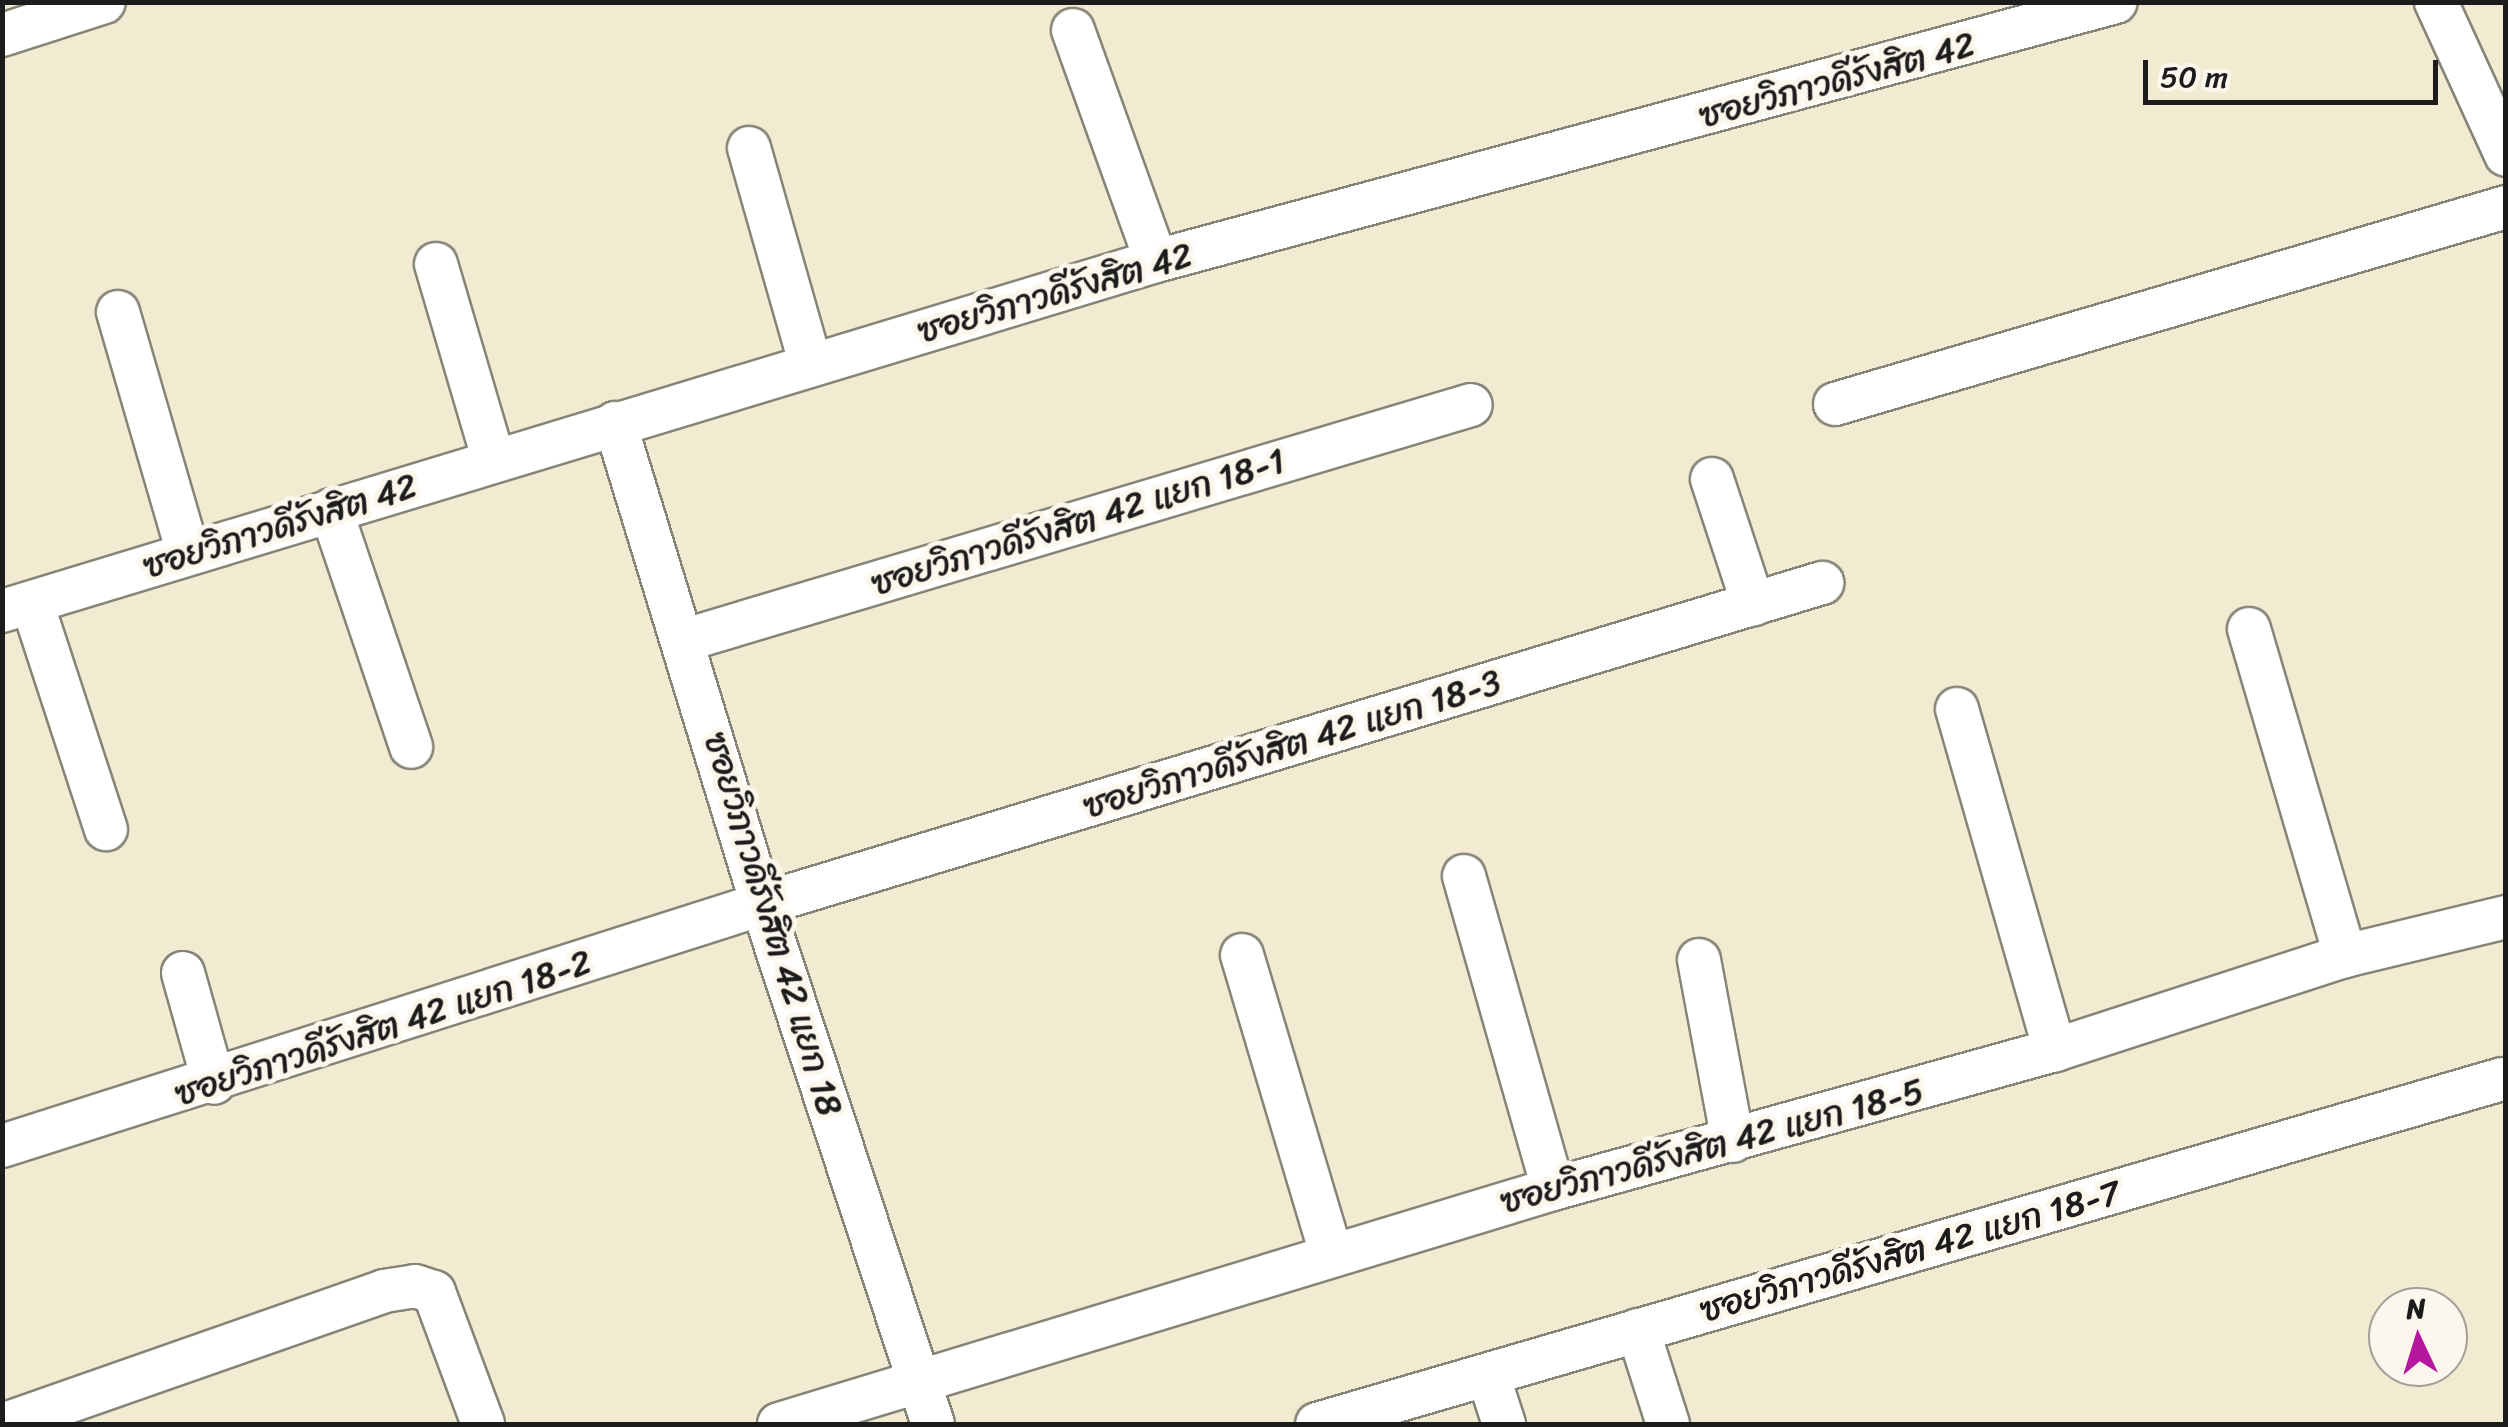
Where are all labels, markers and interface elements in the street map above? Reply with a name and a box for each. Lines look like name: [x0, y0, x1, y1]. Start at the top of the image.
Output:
street label: ซอยวิภาวดีรังสิต 42: [1695, 23, 1979, 137]
scale bar: [2148, 40, 2443, 102]
text: 50 m: [2160, 50, 2228, 104]
street label: ซอยวิภาวดีรังสิต 42: [913, 234, 1197, 352]
street label: ซอยวิภาวดีรังสิต 42 แยก 18-1: [866, 439, 1290, 605]
street label: ซอยวิภาวดีรังสิต 42: [138, 464, 422, 588]
street label: ซอยวิภาวดีรังสิต 42 แยก 18-3: [1078, 660, 1506, 828]
street label: ซอยวิภาวดีรังสิต 42 แยก 18: [695, 727, 851, 1121]
street label: ซอยวิภาวดีรังสิต 42 แยก 18-2: [170, 941, 596, 1115]
street label: ซอยวิภาวดีรังสิต 42 แยก 18-5: [1496, 1069, 1928, 1223]
street label: ซอยวิภาวดีรังสิต 42 แยก 18-7: [1695, 1171, 2125, 1331]
text: N: [2405, 1283, 2427, 1334]
north arrow: [2368, 1287, 2468, 1387]

